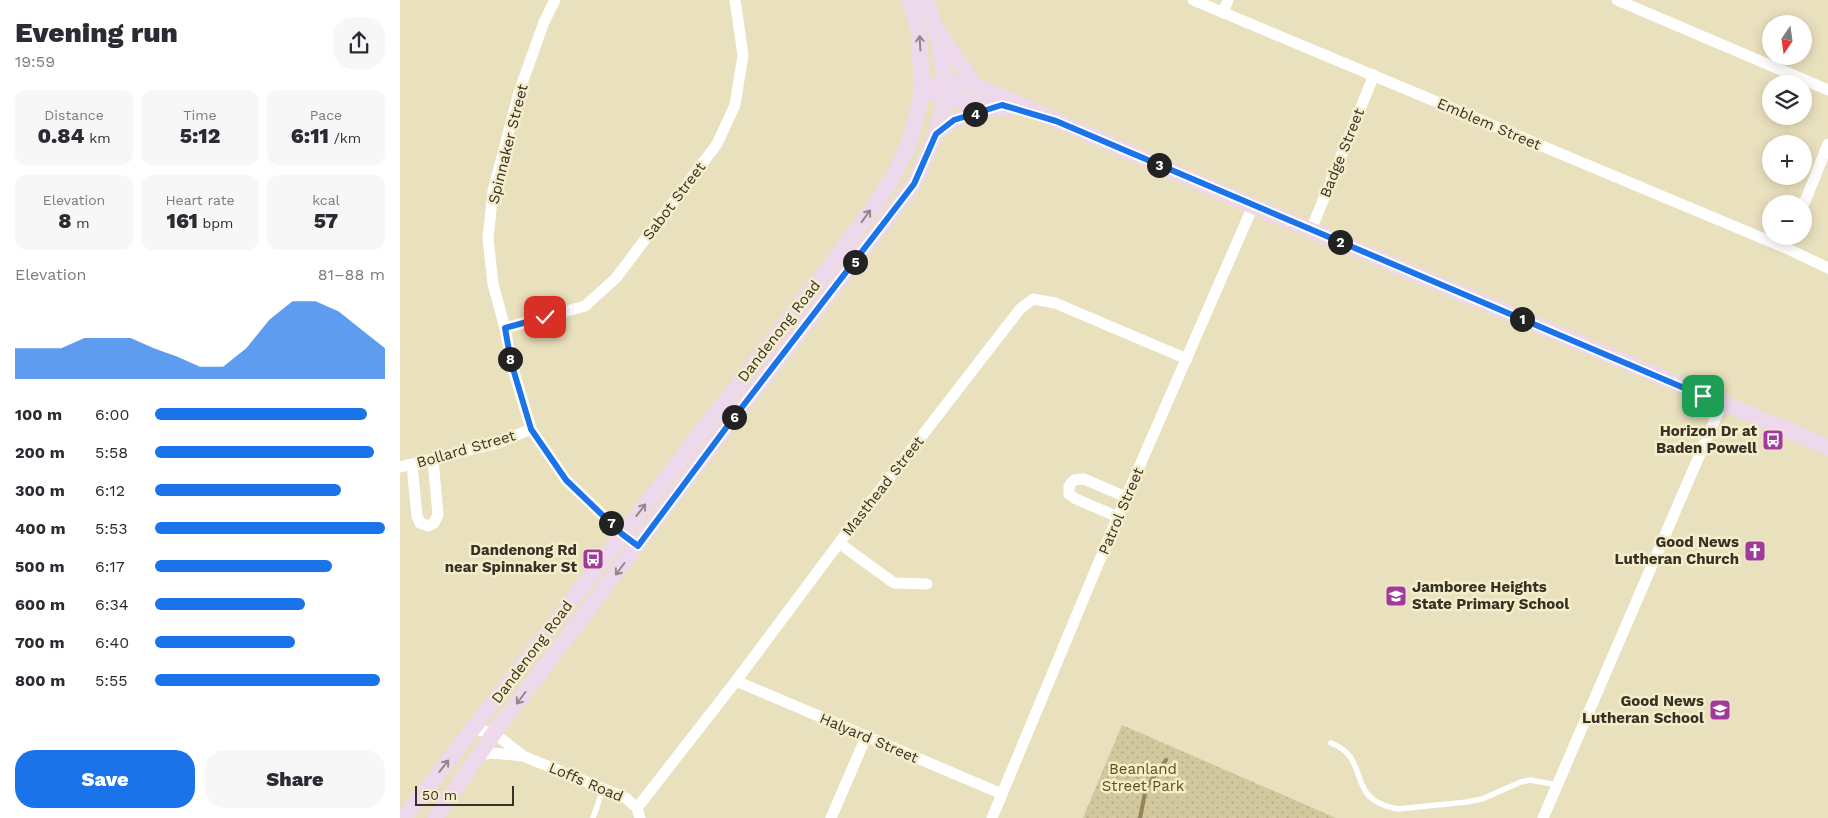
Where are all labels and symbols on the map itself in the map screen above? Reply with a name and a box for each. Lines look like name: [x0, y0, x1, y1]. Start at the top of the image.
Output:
north arrow: [1762, 15, 1812, 65]
one-way arrow: [915, 35, 924, 51]
street label: Spinnaker Street: [484, 81, 532, 206]
street label: Emblem Street: [1434, 94, 1544, 154]
pin: 4: [962, 102, 988, 126]
street label: Badge Street: [1316, 105, 1368, 200]
pin: 3: [1146, 152, 1172, 178]
street label: Sabot Street: [639, 158, 710, 243]
one-way arrow: [861, 210, 872, 223]
pin: 2: [1328, 230, 1352, 254]
pin: 5: [842, 250, 868, 274]
street label: Dandenong Road: [734, 277, 824, 385]
pin: [524, 296, 566, 338]
pin: 1: [1510, 306, 1534, 332]
pin: 8: [498, 346, 522, 372]
pin: [1682, 375, 1724, 417]
pin: 6: [722, 404, 746, 430]
place label: Horizon Dr at Baden Powell: [1656, 422, 1757, 457]
street label: Bollard Street: [414, 426, 518, 472]
bus stop icon: Horizon Dr at Baden Powell: [1761, 428, 1785, 452]
street label: Masthead Street: [839, 432, 928, 539]
street label: Patrol Street: [1095, 464, 1148, 557]
one-way arrow: [636, 503, 646, 517]
pin: 7: [598, 510, 624, 536]
place label: Good News Lutheran Church: [1614, 533, 1739, 568]
church icon: Good News Lutheran Church: [1743, 539, 1767, 563]
place label: Dandenong Rd near Spinnaker St: [445, 541, 577, 576]
bus stop icon: Dandenong Rd near Spinnaker St: [581, 547, 605, 571]
one-way arrow: [615, 562, 625, 576]
place label: Jamboree Heights State Primary School: [1412, 578, 1569, 613]
school or university icon: Jamboree Heights State Primary School: [1384, 584, 1408, 608]
street label: Dandenong Road: [488, 597, 576, 707]
one-way arrow: [516, 691, 527, 704]
place label: Good News Lutheran School: [1582, 692, 1704, 727]
school or university icon: Good News Lutheran School: [1708, 698, 1732, 722]
street label: Halyard Street: [817, 709, 922, 767]
street label: Loffs Road: [546, 758, 626, 806]
one-way arrow: [439, 760, 450, 773]
park label: Beanland Street Park: [1102, 760, 1185, 795]
scale bar: [415, 783, 514, 806]

